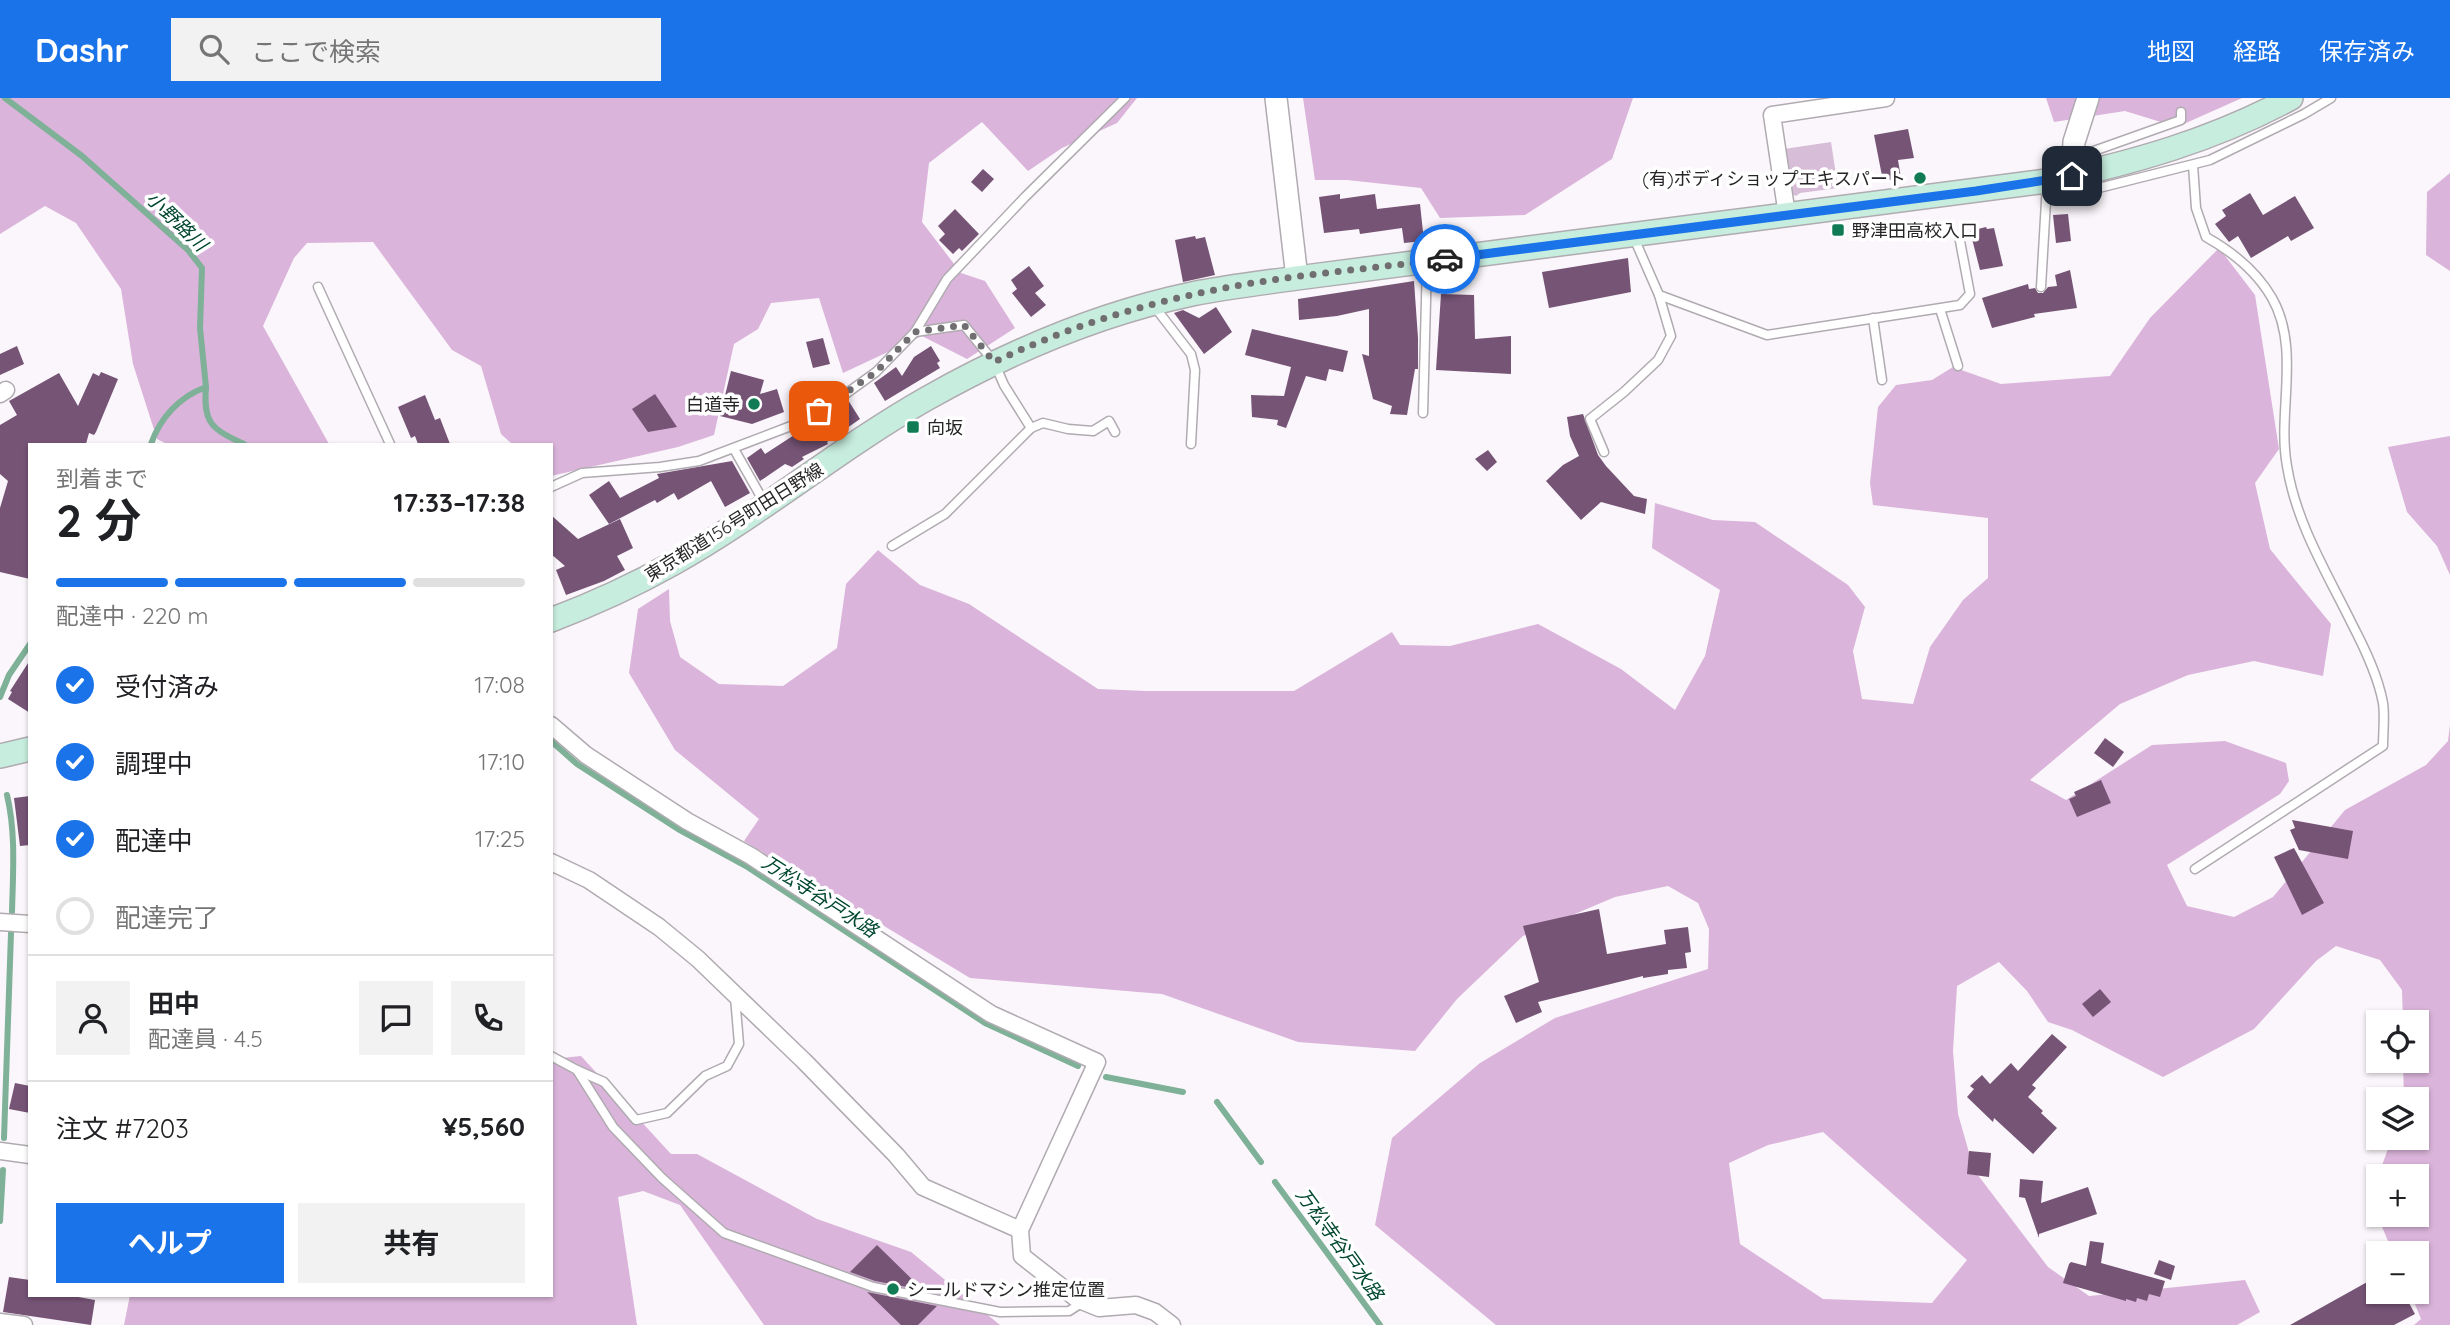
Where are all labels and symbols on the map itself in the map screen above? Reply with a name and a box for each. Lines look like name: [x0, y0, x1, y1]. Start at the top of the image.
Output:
pin: [2042, 146, 2102, 206]
place label: (有)ボディショップエキスパート: [1642, 167, 1906, 190]
marker: (有)ボディショップエキスパート: [1912, 170, 1928, 186]
water label: 小野路川: [141, 186, 214, 257]
place label: 野津田高校入口: [1852, 219, 1978, 242]
marker: 野津田高校入口: [1830, 222, 1846, 238]
courier: [1410, 224, 1480, 294]
pin: [789, 381, 849, 441]
place label: 白道寺: [686, 393, 740, 416]
marker: 白道寺: [746, 396, 762, 412]
place label: 向坂: [927, 416, 963, 439]
marker: 向坂: [905, 419, 921, 435]
street label: 東京都道156号町田日野線: [640, 458, 828, 586]
water label: 万松寺谷戸水路: [758, 850, 884, 943]
water label: 万松寺谷戸水路: [1291, 1183, 1390, 1306]
place label: シールドマシン推定位置: [907, 1278, 1105, 1301]
marker: シールドマシン推定位置: [885, 1281, 901, 1297]

